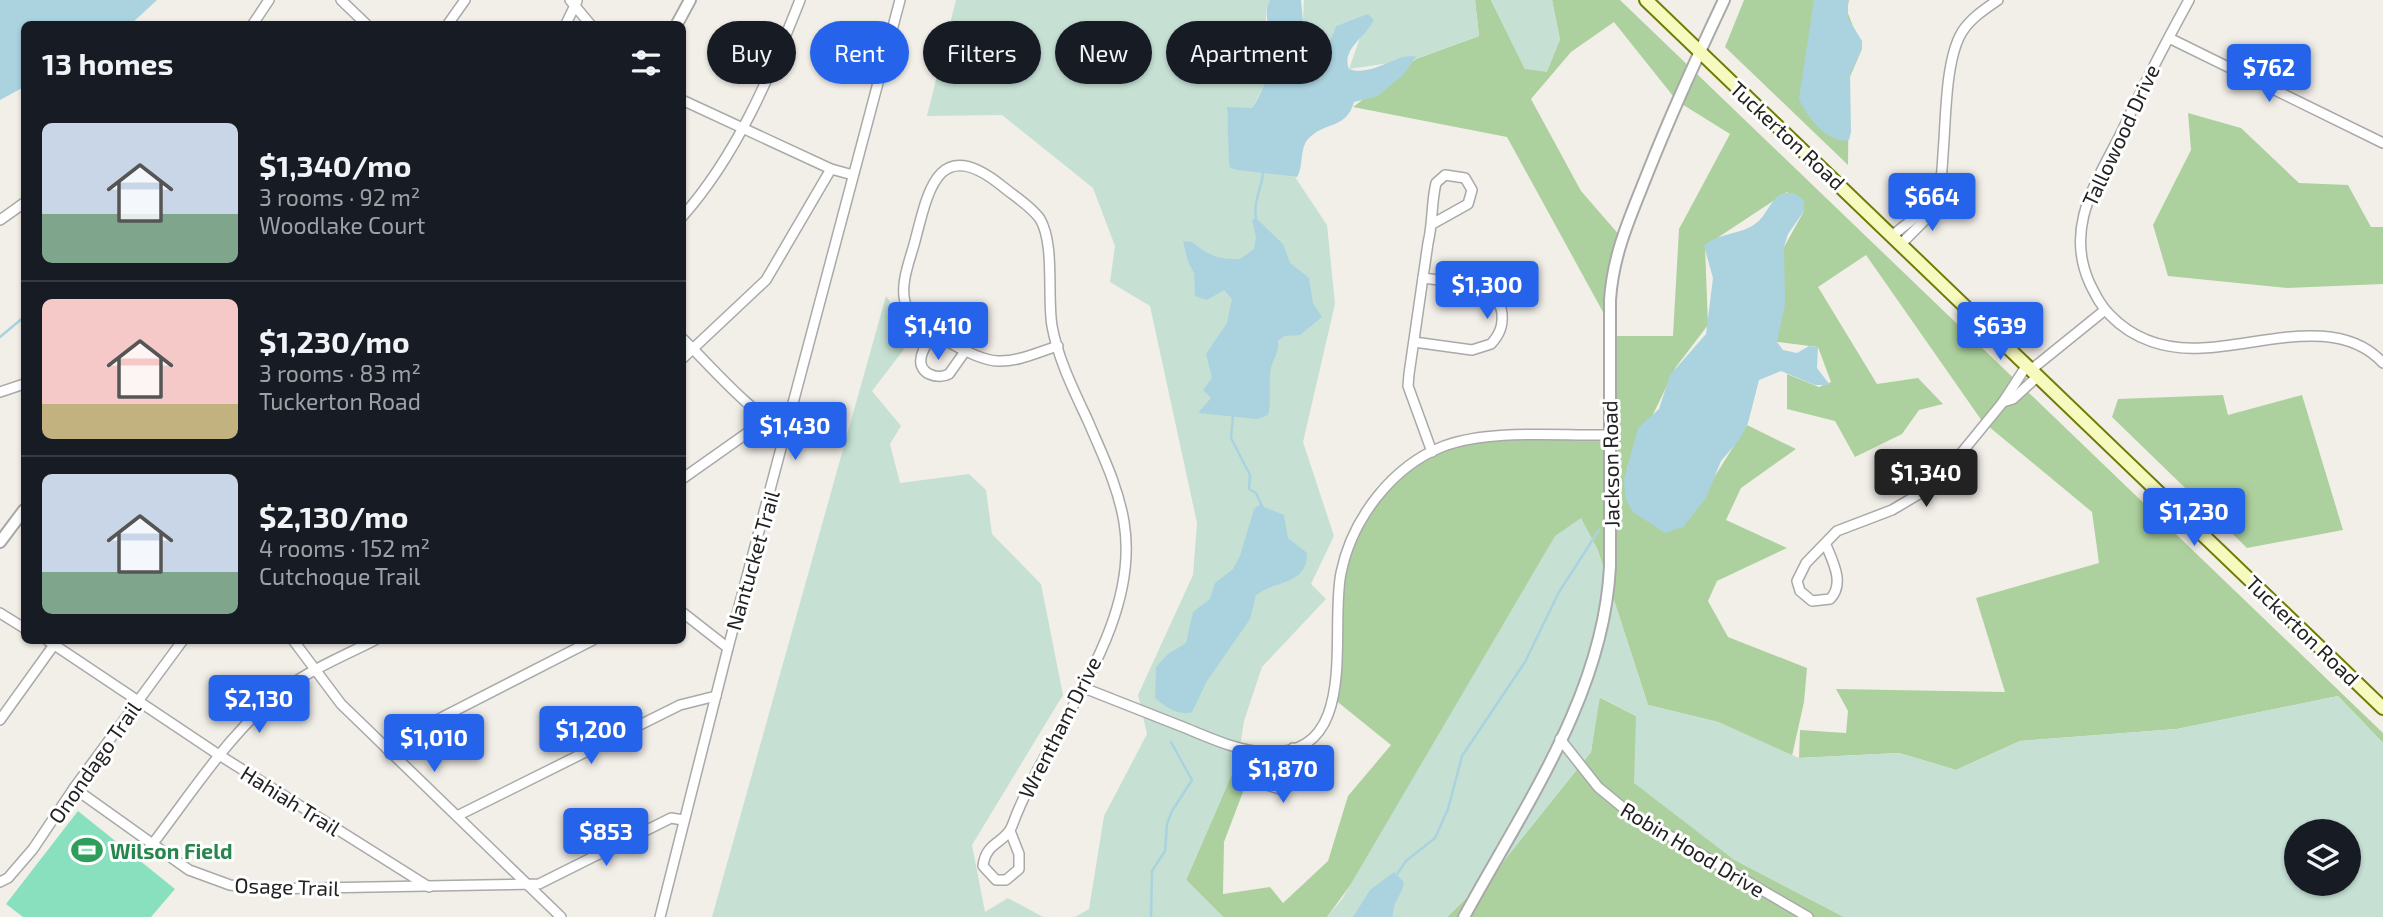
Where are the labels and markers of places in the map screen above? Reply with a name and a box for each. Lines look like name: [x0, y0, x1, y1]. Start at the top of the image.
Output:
pin: $762: [2228, 44, 2310, 104]
pin: $664: [1891, 174, 1973, 233]
pin: $1,300: [1430, 262, 1544, 321]
pin: $1,410: [881, 302, 995, 362]
pin: $639: [1959, 302, 2041, 362]
pin: $1,430: [738, 402, 852, 462]
pin: $1,340: [1869, 449, 1983, 509]
pin: $1,230: [2137, 489, 2251, 548]
pin: $2,130: [202, 676, 316, 735]
pin: $1,200: [534, 706, 648, 766]
pin: $1,010: [377, 714, 491, 774]
pin: $1,870: [1226, 746, 1340, 805]
pin: $853: [565, 808, 647, 868]
sports icon: Wilson Field: [70, 833, 104, 867]
place label: Wilson Field: [110, 838, 233, 863]

